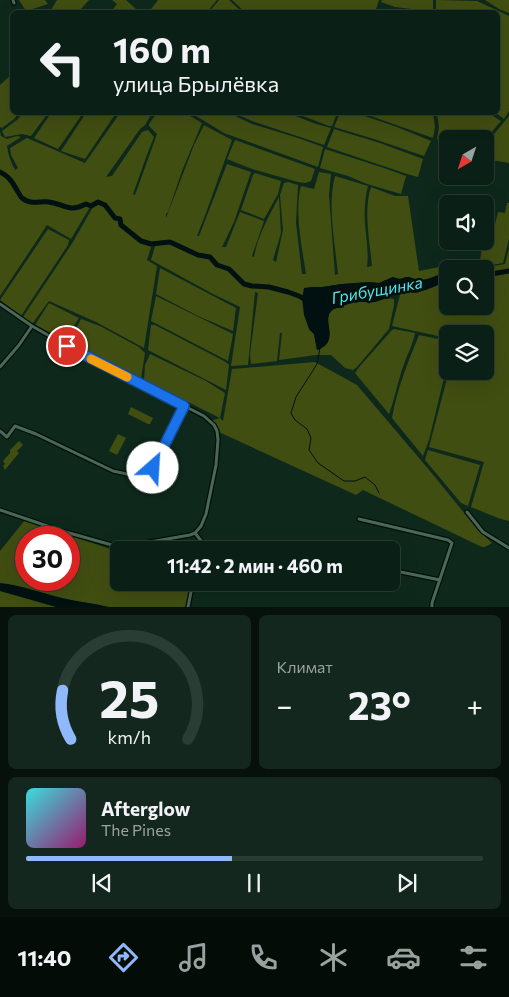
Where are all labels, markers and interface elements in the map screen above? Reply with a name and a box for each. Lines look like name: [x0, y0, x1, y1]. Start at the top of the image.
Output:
text: 160 m: [113, 27, 211, 70]
icon: left: [30, 30, 95, 95]
text: улица Брылёвка: [113, 70, 279, 97]
north arrow: [439, 130, 494, 185]
map controls: [439, 130, 494, 380]
button: sound: [439, 195, 494, 250]
button: search: [439, 260, 494, 315]
water label: Грибущинка: [330, 272, 424, 307]
pin: [46, 325, 88, 367]
button: layers: [439, 325, 494, 380]
icon: arrive: [53, 332, 81, 360]
position arrow: [126, 441, 178, 493]
speed limit sign: 30: [15, 526, 80, 591]
text: 11:42 · 2 мин · 460 m: [167, 554, 343, 577]
text: Климат: [277, 657, 333, 676]
text: 25: [99, 665, 159, 729]
text: 23°: [348, 681, 411, 728]
text: −: [277, 688, 292, 722]
text: +: [467, 688, 483, 722]
text: km/h: [108, 726, 151, 748]
text: Afterglow: [101, 797, 190, 820]
text: The Pines: [101, 820, 171, 839]
icon: previous: [88, 869, 116, 897]
icon: pause: [240, 869, 268, 897]
icon: next: [393, 869, 421, 897]
icon: directions: [106, 940, 141, 975]
icon: music: [176, 940, 211, 975]
icon: phone: [246, 940, 281, 975]
icon: climate: [316, 940, 351, 975]
icon: car: [386, 940, 421, 975]
icon: filters: [456, 940, 491, 975]
text: 11:40: [18, 944, 71, 971]

